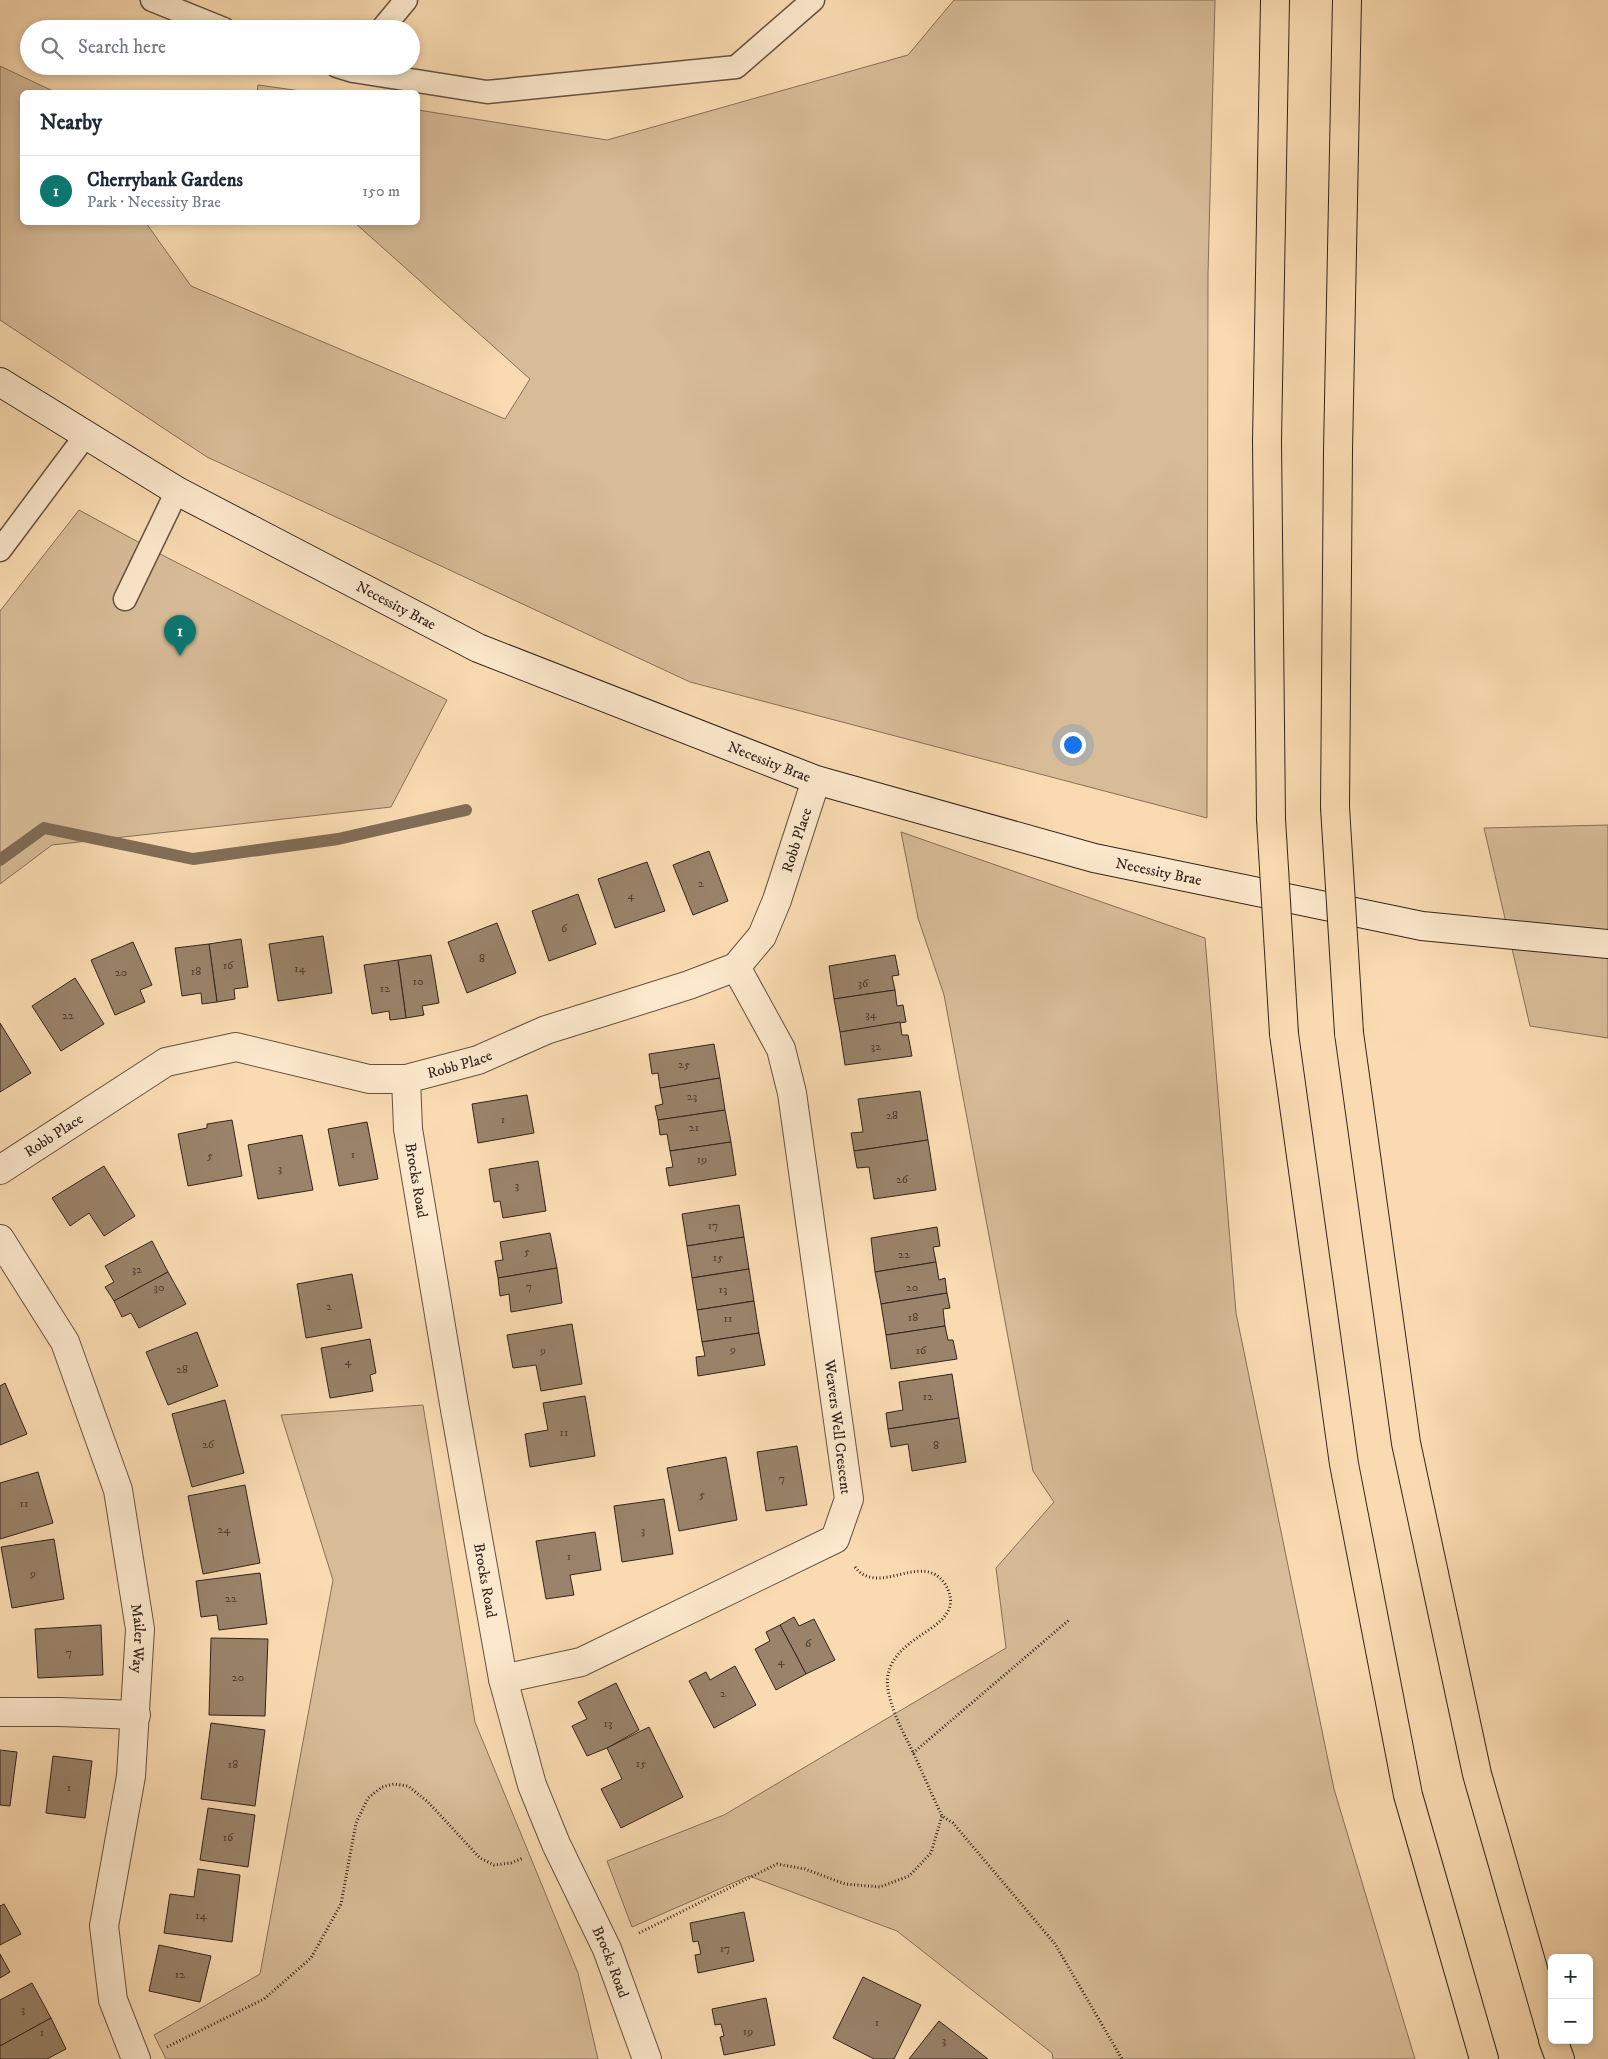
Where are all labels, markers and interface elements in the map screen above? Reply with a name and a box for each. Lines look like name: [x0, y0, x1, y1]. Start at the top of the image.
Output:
search box: [20, 20, 420, 75]
icon: search: [38, 34, 66, 62]
text: Search here: [78, 36, 166, 59]
text: Nearby: [40, 110, 102, 136]
text: Cherrybank Gardens: [87, 169, 243, 192]
text: 1: [53, 181, 59, 201]
text: 150 m: [362, 181, 400, 201]
text: Park · Necessity Brae: [87, 192, 221, 212]
street label: Necessity Brae: [353, 577, 439, 634]
pin: 1: [164, 615, 196, 656]
your location: [1060, 732, 1086, 758]
street label: Necessity Brae: [725, 737, 813, 787]
street label: Robb Place: [778, 805, 816, 875]
street label: Necessity Brae: [1114, 854, 1203, 890]
house number: 2: [698, 876, 704, 891]
house number: 4: [628, 888, 636, 903]
house number: 6: [561, 921, 568, 936]
house number: 8: [479, 951, 485, 966]
house number: 16: [223, 958, 234, 973]
house number: 14: [294, 961, 307, 976]
house number: 18: [191, 964, 201, 979]
house number: 20: [115, 965, 127, 980]
house number: 10: [413, 974, 423, 989]
house number: 36: [858, 976, 869, 991]
house number: 12: [380, 981, 390, 996]
house number: 34: [865, 1007, 878, 1022]
house number: 22: [62, 1008, 74, 1023]
house number: 32: [871, 1039, 881, 1054]
street label: Robb Place: [425, 1046, 495, 1083]
house number: 25: [678, 1057, 690, 1072]
house number: 23: [687, 1089, 697, 1104]
house number: 28: [886, 1108, 898, 1123]
street label: Robb Place: [21, 1109, 87, 1162]
house number: 1: [501, 1112, 505, 1127]
house number: 21: [689, 1120, 699, 1135]
street label: Brocks Road: [400, 1142, 432, 1220]
house number: 1: [351, 1147, 355, 1162]
house number: 5: [207, 1148, 213, 1163]
house number: 19: [697, 1152, 707, 1167]
house number: 3: [278, 1161, 282, 1176]
house number: 26: [896, 1172, 909, 1187]
house number: 3: [515, 1178, 519, 1193]
house number: 17: [708, 1218, 718, 1233]
house number: 5: [524, 1244, 530, 1259]
house number: 22: [898, 1247, 910, 1262]
house number: 15: [713, 1250, 723, 1265]
house number: 32: [132, 1262, 142, 1277]
house number: 7: [526, 1279, 532, 1294]
house number: 30: [154, 1280, 164, 1295]
house number: 20: [906, 1280, 918, 1295]
house number: 13: [719, 1282, 727, 1297]
house number: 2: [326, 1299, 332, 1314]
house number: 18: [908, 1310, 918, 1325]
house number: 11: [724, 1311, 732, 1326]
house number: 9: [729, 1342, 736, 1357]
house number: 9: [539, 1343, 546, 1358]
house number: 16: [916, 1343, 927, 1358]
house number: 4: [345, 1354, 353, 1369]
street label: Weavers Well Crescent: [820, 1358, 855, 1496]
house number: 28: [176, 1362, 188, 1377]
house number: 12: [923, 1389, 933, 1404]
house number: 11: [560, 1425, 568, 1440]
house number: 26: [202, 1437, 215, 1452]
house number: 8: [933, 1438, 939, 1453]
house number: 7: [779, 1471, 785, 1486]
house number: 5: [699, 1487, 705, 1502]
house number: 11: [20, 1496, 28, 1511]
house number: 24: [218, 1522, 231, 1537]
house number: 3: [641, 1523, 645, 1538]
street label: Brocks Road: [469, 1542, 501, 1620]
house number: 1: [567, 1549, 571, 1564]
house number: 9: [29, 1566, 36, 1581]
house number: 22: [225, 1591, 237, 1606]
street label: Mailer Way: [126, 1602, 149, 1674]
house number: 6: [805, 1636, 812, 1651]
house number: 7: [66, 1645, 72, 1660]
house number: 4: [778, 1654, 786, 1669]
house number: 20: [232, 1670, 244, 1685]
house number: 2: [720, 1686, 726, 1701]
house number: 13: [604, 1716, 612, 1731]
house number: 15: [636, 1756, 646, 1771]
house number: 18: [228, 1757, 238, 1772]
house number: 1: [67, 1780, 71, 1795]
house number: 16: [223, 1830, 234, 1845]
house number: 14: [195, 1908, 208, 1923]
street label: Brocks Road: [587, 1923, 633, 2001]
house number: 17: [720, 1941, 730, 1956]
map controls: [1548, 1954, 1593, 2044]
button: +: [1548, 1954, 1593, 1999]
house number: 12: [175, 1967, 185, 1982]
button: −: [1548, 1999, 1593, 2044]
house number: 3: [21, 2002, 25, 2017]
house number: 1: [875, 2015, 879, 2030]
house number: 19: [743, 2024, 753, 2039]
house number: 1: [40, 2025, 44, 2040]
house number: 3: [942, 2033, 946, 2048]

